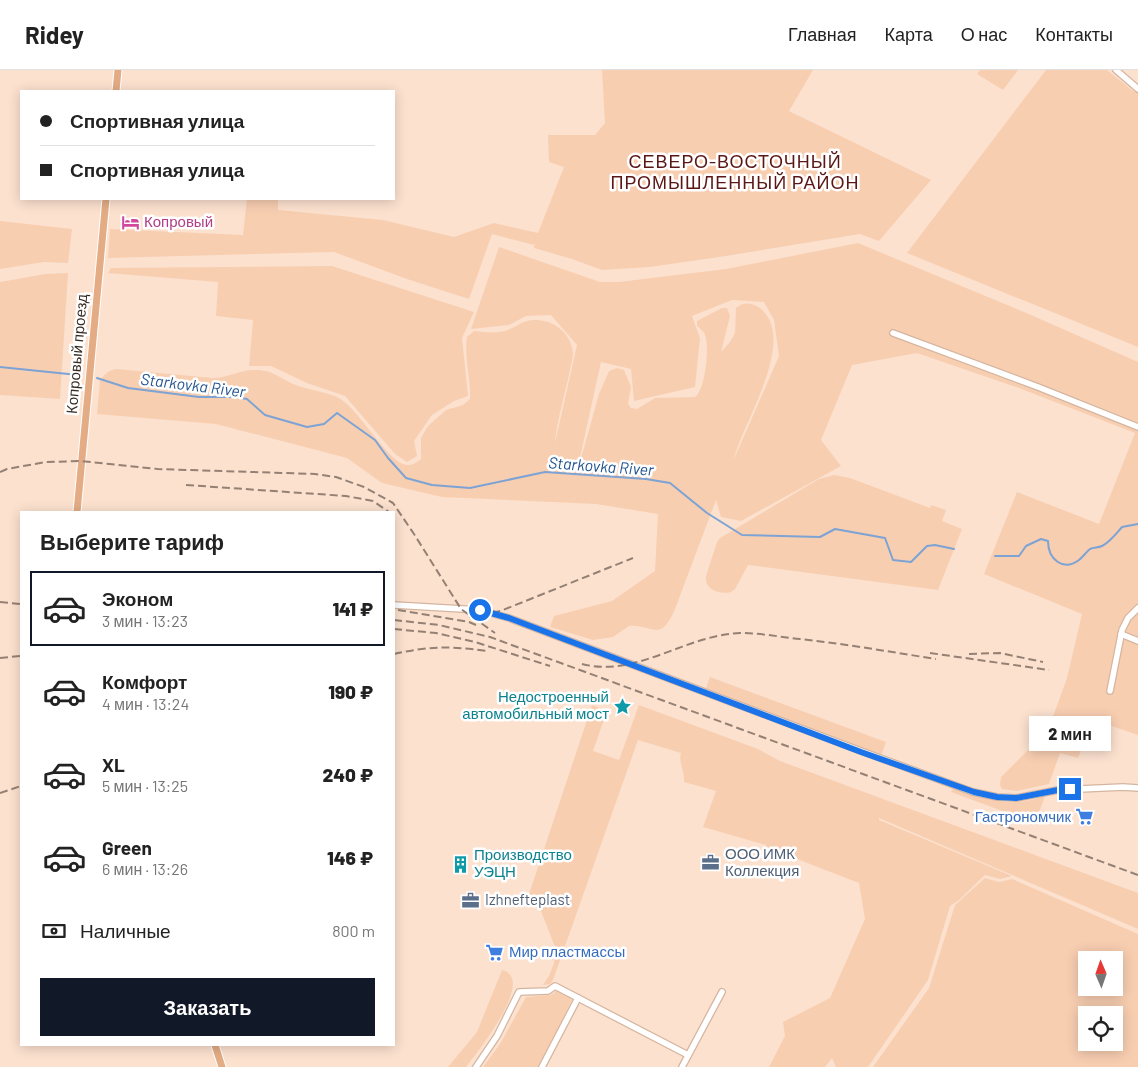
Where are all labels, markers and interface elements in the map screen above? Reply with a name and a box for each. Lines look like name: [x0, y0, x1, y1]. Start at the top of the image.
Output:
text: Ridey: [25, 20, 84, 49]
text: Главная: [788, 23, 857, 45]
text: Карта: [885, 23, 933, 45]
text: О нас: [961, 23, 1007, 45]
text: Контакты: [1035, 23, 1113, 45]
text: Спортивная улица: [70, 109, 244, 132]
district label: СЕВЕРО-ВОСТОЧНЫЙ ПРОМЫШЛЕННЫЙ РАЙОН: [610, 150, 860, 193]
text: Спортивная улица: [70, 158, 244, 181]
hotel icon: Копровый: [120, 212, 140, 232]
place label: Копровый: [144, 212, 213, 230]
street label: Копровый проезд: [62, 293, 90, 415]
water label: Starkovka River: [140, 369, 248, 401]
water label: Starkovka River: [548, 452, 656, 479]
text: Выберите тариф: [40, 528, 224, 554]
icon: car: [42, 586, 87, 631]
text: Эконом: [102, 587, 173, 610]
text: 141 ₽: [332, 597, 373, 620]
route start: [469, 599, 491, 621]
text: 3 мин · 13:23: [102, 611, 188, 630]
icon: car: [42, 669, 87, 714]
text: Комфорт: [102, 670, 187, 693]
text: 190 ₽: [328, 680, 373, 703]
place label: Недостроенный автомобильный мост: [462, 687, 609, 722]
text: 4 мин · 13:24: [102, 694, 189, 713]
place icon: Недостроенный автомобильный мост: [613, 696, 633, 716]
callout: 2 мин: [1029, 716, 1111, 752]
text: 2 мин: [1048, 724, 1092, 743]
icon: car: [42, 752, 87, 797]
text: XL: [102, 753, 125, 776]
text: 240 ₽: [322, 763, 373, 786]
text: 5 мин · 13:25: [102, 776, 188, 795]
route end: [1059, 778, 1081, 800]
place label: Гастрономчик: [975, 807, 1071, 825]
supermarket icon: Гастрономчик: [1075, 807, 1095, 827]
icon: car: [42, 835, 87, 880]
text: Green: [102, 836, 152, 859]
place label: ООО ИМК Коллекция: [725, 844, 799, 879]
place label: Производство УЭЦН: [474, 845, 572, 880]
text: 146 ₽: [327, 846, 373, 869]
office icon: ООО ИМК Коллекция: [701, 853, 721, 873]
building icon: Производство УЭЦН: [450, 854, 470, 874]
text: 6 мин · 13:26: [102, 859, 188, 878]
office icon: Izhnefteplast: [461, 890, 481, 910]
place label: Izhnefteplast: [485, 890, 570, 908]
icon: cash: [40, 917, 68, 945]
text: Наличные: [80, 919, 171, 942]
text: 800 m: [332, 921, 375, 940]
supermarket icon: Мир пластмассы: [485, 942, 505, 962]
place label: Мир пластмассы: [509, 942, 625, 960]
north arrow: [1078, 951, 1122, 996]
map controls: [1078, 951, 1123, 1051]
button: Заказать: [40, 978, 375, 1036]
button: locate: [1078, 1006, 1123, 1051]

